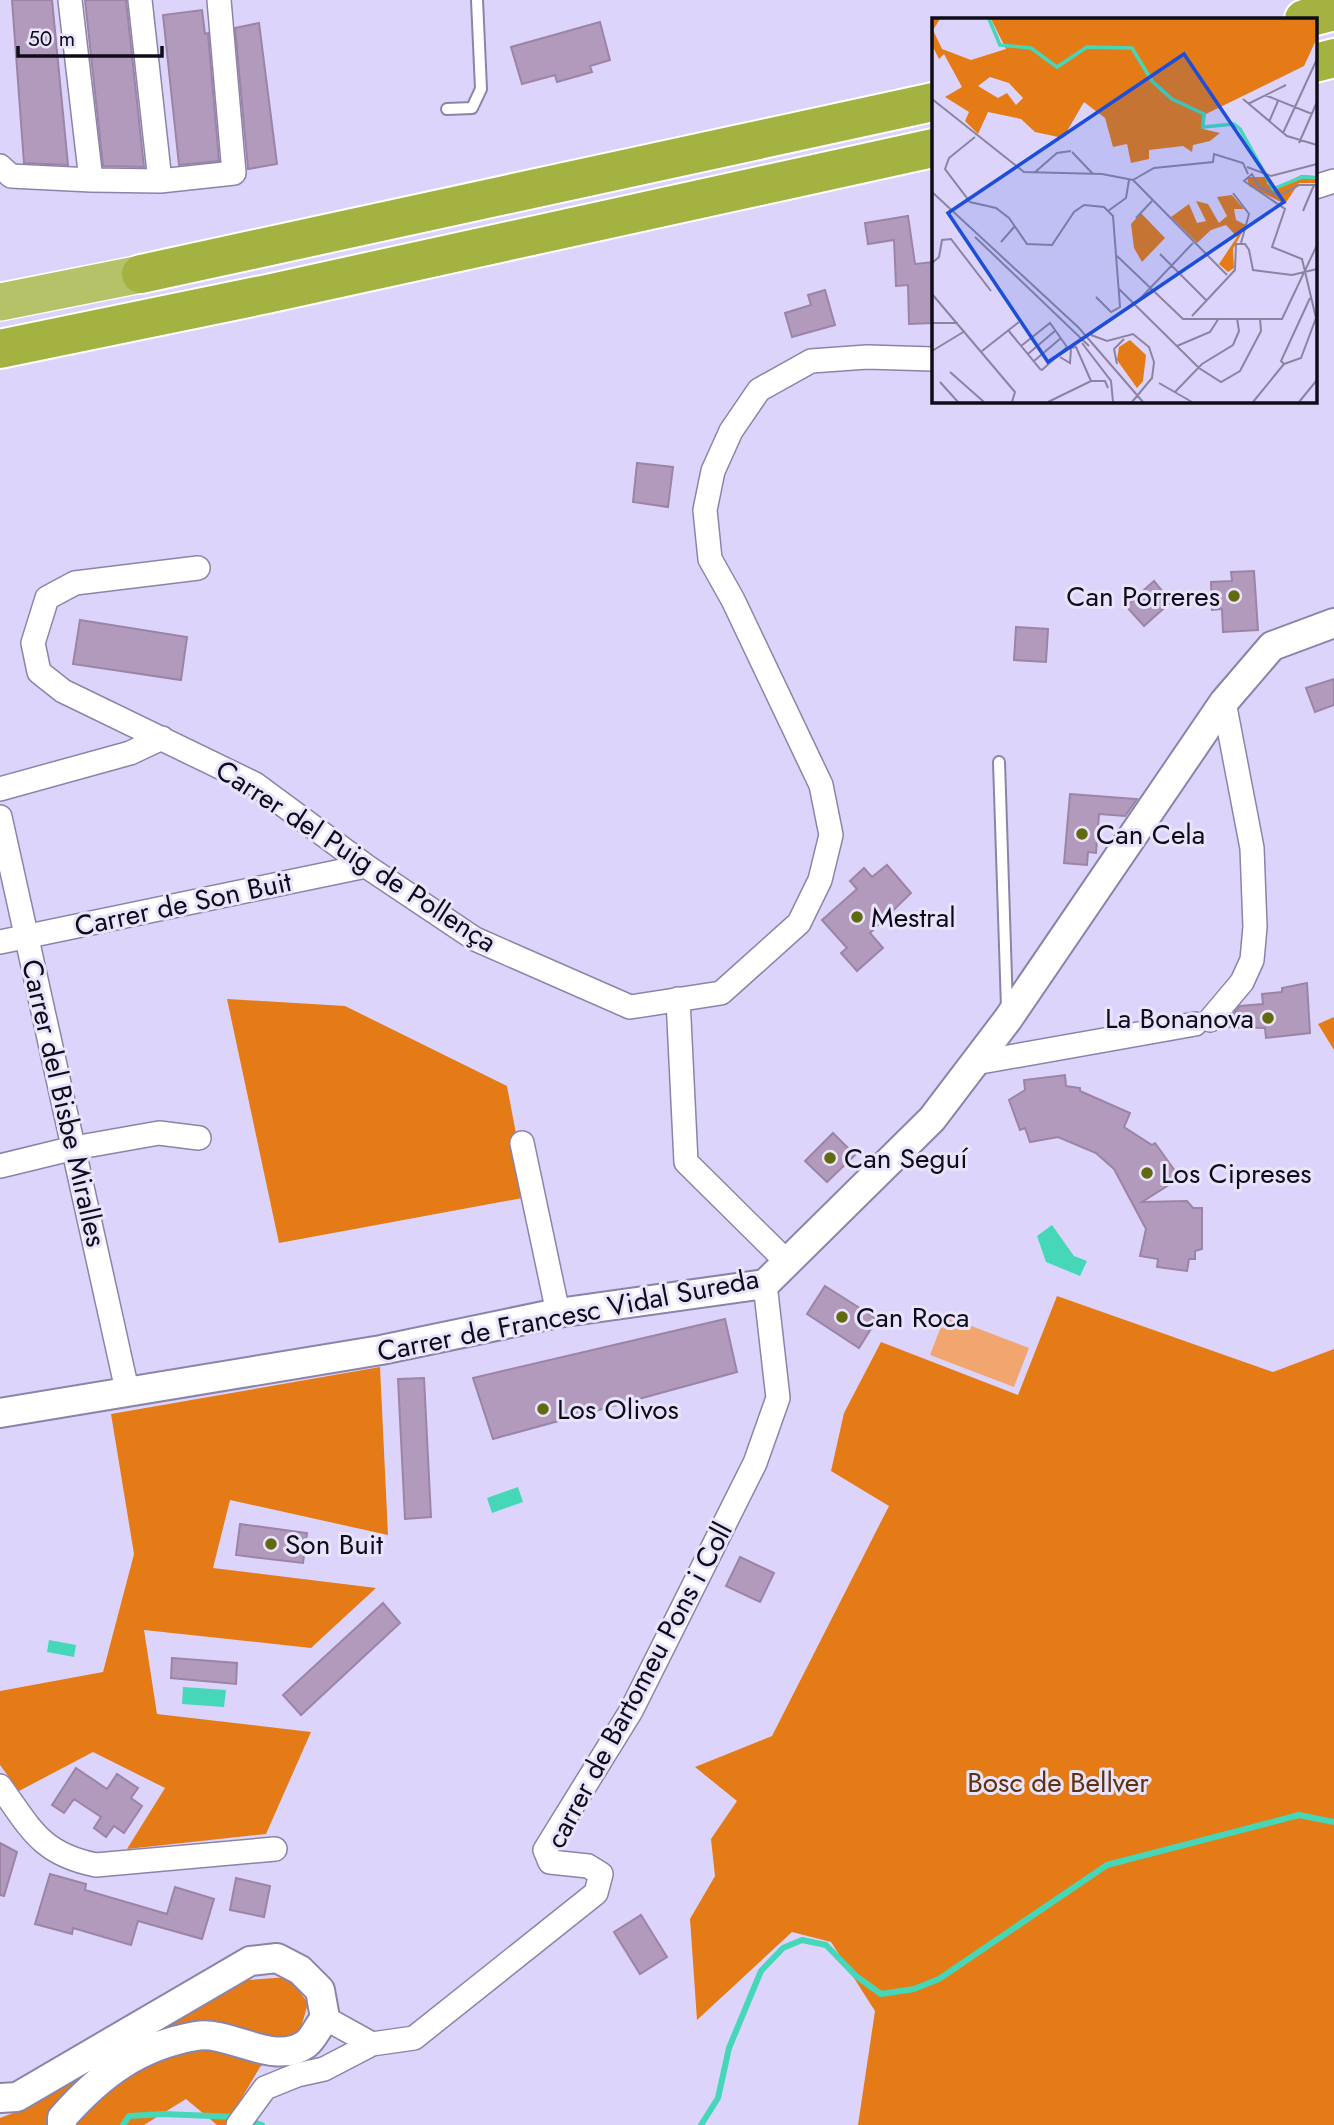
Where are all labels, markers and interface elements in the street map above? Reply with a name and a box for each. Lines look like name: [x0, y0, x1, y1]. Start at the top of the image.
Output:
scale bar: [18, 14, 161, 58]
inset map: [932, 18, 1316, 402]
text: 50 m: [28, 24, 75, 54]
place label: Can Porreres: [1066, 576, 1220, 617]
marker: Can Porreres: [1226, 588, 1242, 604]
street label: Carrer del Puig de Pollença: [207, 750, 505, 962]
place label: Can Cela: [1096, 814, 1205, 855]
marker: Can Cela: [1074, 826, 1090, 842]
street label: Carrer de Son Buit: [71, 861, 295, 947]
place label: Mestral: [871, 897, 956, 938]
marker: Mestral: [849, 909, 865, 925]
street label: Carrer del Bisbe Miralles: [11, 955, 117, 1251]
place label: La Bonanova: [1105, 998, 1254, 1039]
marker: La Bonanova: [1260, 1010, 1276, 1026]
place label: Can Seguí: [844, 1138, 969, 1179]
marker: Can Seguí: [822, 1150, 838, 1166]
place label: Los Cipreses: [1161, 1153, 1312, 1194]
marker: Los Cipreses: [1139, 1165, 1155, 1181]
street label: Carrer de Francesc Vidal Sureda: [374, 1258, 762, 1372]
place label: Can Roca: [856, 1297, 970, 1338]
marker: Can Roca: [834, 1309, 850, 1325]
place label: Los Olivos: [557, 1389, 679, 1430]
marker: Los Olivos: [535, 1401, 551, 1417]
street label: carrer de Bartomeu Pons i Coll: [535, 1515, 743, 1855]
place label: Son Buit: [285, 1524, 383, 1565]
marker: Son Buit: [263, 1536, 279, 1552]
park label: Bosc de Bellver: [967, 1762, 1149, 1803]

